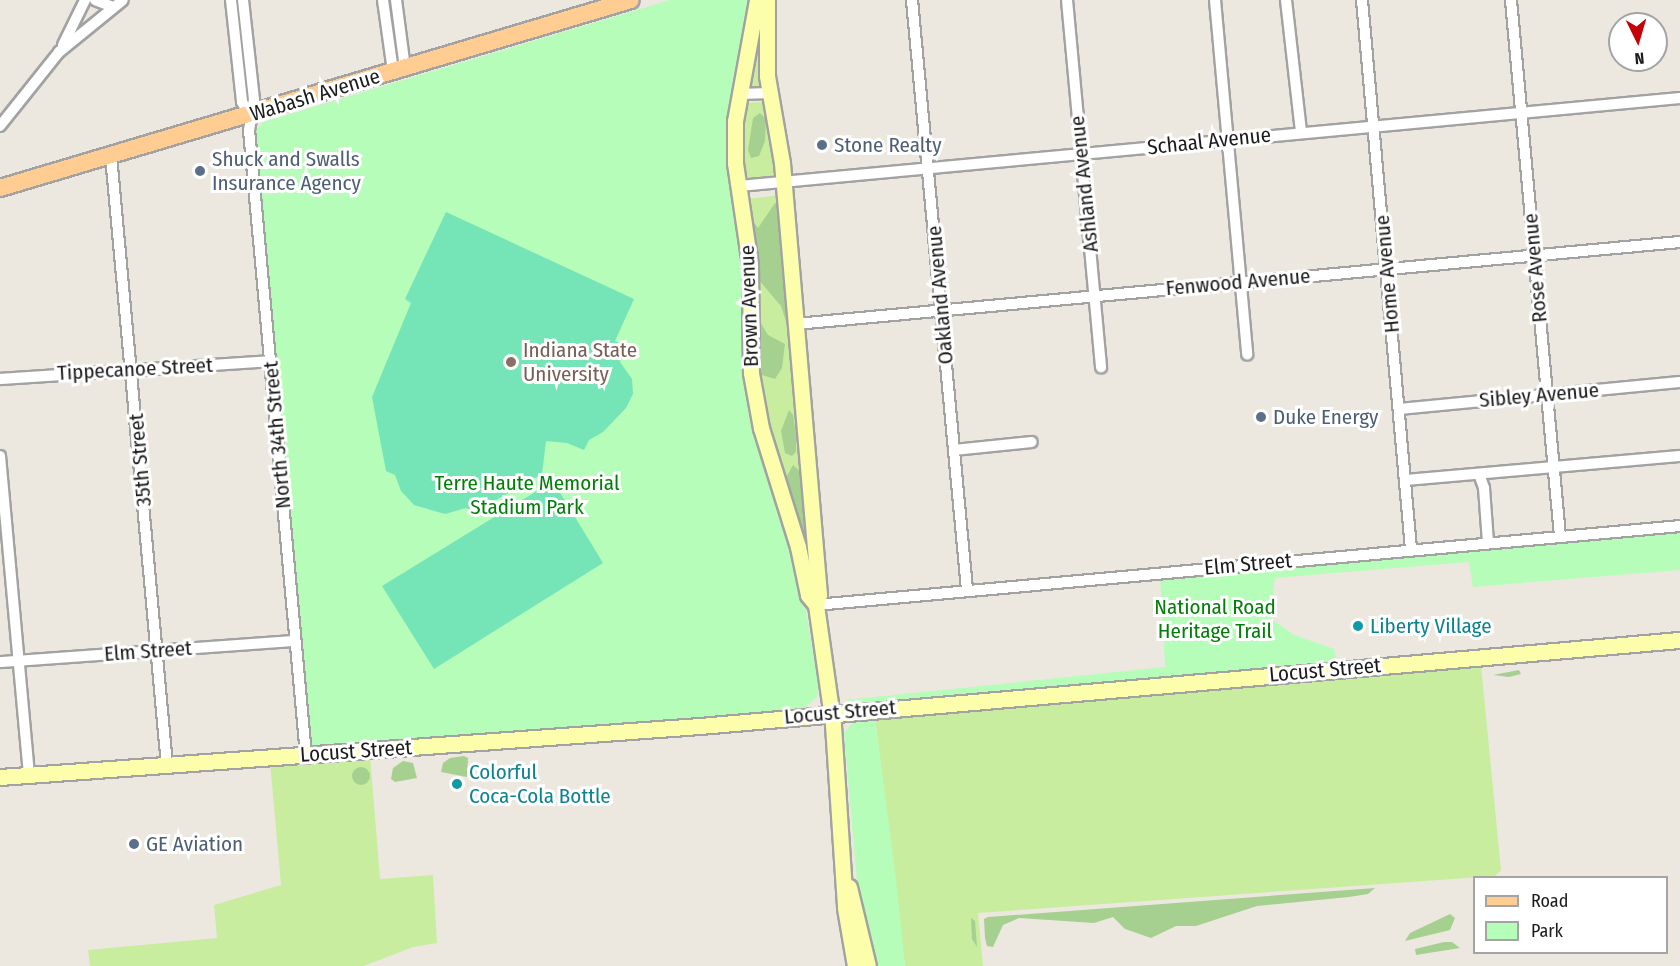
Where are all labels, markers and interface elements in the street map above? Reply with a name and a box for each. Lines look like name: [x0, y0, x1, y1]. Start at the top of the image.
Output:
north arrow: [1608, 12, 1668, 72]
text: N: [1634, 49, 1645, 68]
street label: Wabash Avenue: [247, 63, 383, 127]
street label: Ashland Avenue: [1064, 114, 1104, 254]
street label: Schaal Avenue: [1146, 122, 1272, 160]
place label: Stone Realty: [834, 132, 941, 158]
marker: Stone Realty: [815, 138, 829, 152]
place label: Shuck and Swalls Insurance Agency: [212, 146, 361, 196]
marker: Shuck and Swalls Insurance Agency: [193, 164, 207, 178]
street label: Rose Avenue: [1518, 212, 1552, 324]
street label: Home Avenue: [1369, 214, 1405, 334]
street label: Oakland Avenue: [921, 225, 959, 365]
street label: Brown Avenue: [734, 245, 764, 367]
street label: Fenwood Avenue: [1165, 263, 1311, 301]
place label: Indiana State University: [523, 337, 637, 387]
street label: Tippecanoe Street: [57, 352, 213, 386]
marker: Indiana State University: [504, 355, 518, 369]
street label: North 34th Street: [258, 360, 296, 510]
street label: Sibley Avenue: [1478, 377, 1600, 413]
place label: Duke Energy: [1273, 404, 1378, 430]
marker: Duke Energy: [1254, 410, 1268, 424]
street label: 35th Street: [123, 412, 157, 508]
park label: Terre Haute Memorial Stadium Park: [435, 470, 619, 520]
street label: Elm Street: [1203, 548, 1293, 580]
park label: National Road Heritage Trail: [1154, 594, 1276, 644]
place label: Liberty Village: [1370, 613, 1492, 639]
marker: Liberty Village: [1351, 619, 1365, 633]
street label: Elm Street: [103, 635, 193, 667]
street label: Locust Street: [1268, 653, 1382, 687]
street label: Locust Street: [783, 695, 897, 729]
street label: Locust Street: [299, 735, 413, 767]
place label: Colorful Coca-Cola Bottle: [469, 759, 611, 809]
marker: Colorful Coca-Cola Bottle: [450, 777, 464, 791]
place label: GE Aviation: [146, 831, 243, 857]
marker: GE Aviation: [127, 837, 141, 851]
legend: [1473, 876, 1668, 954]
text: Road: [1531, 890, 1568, 912]
text: Park: [1531, 920, 1563, 942]

